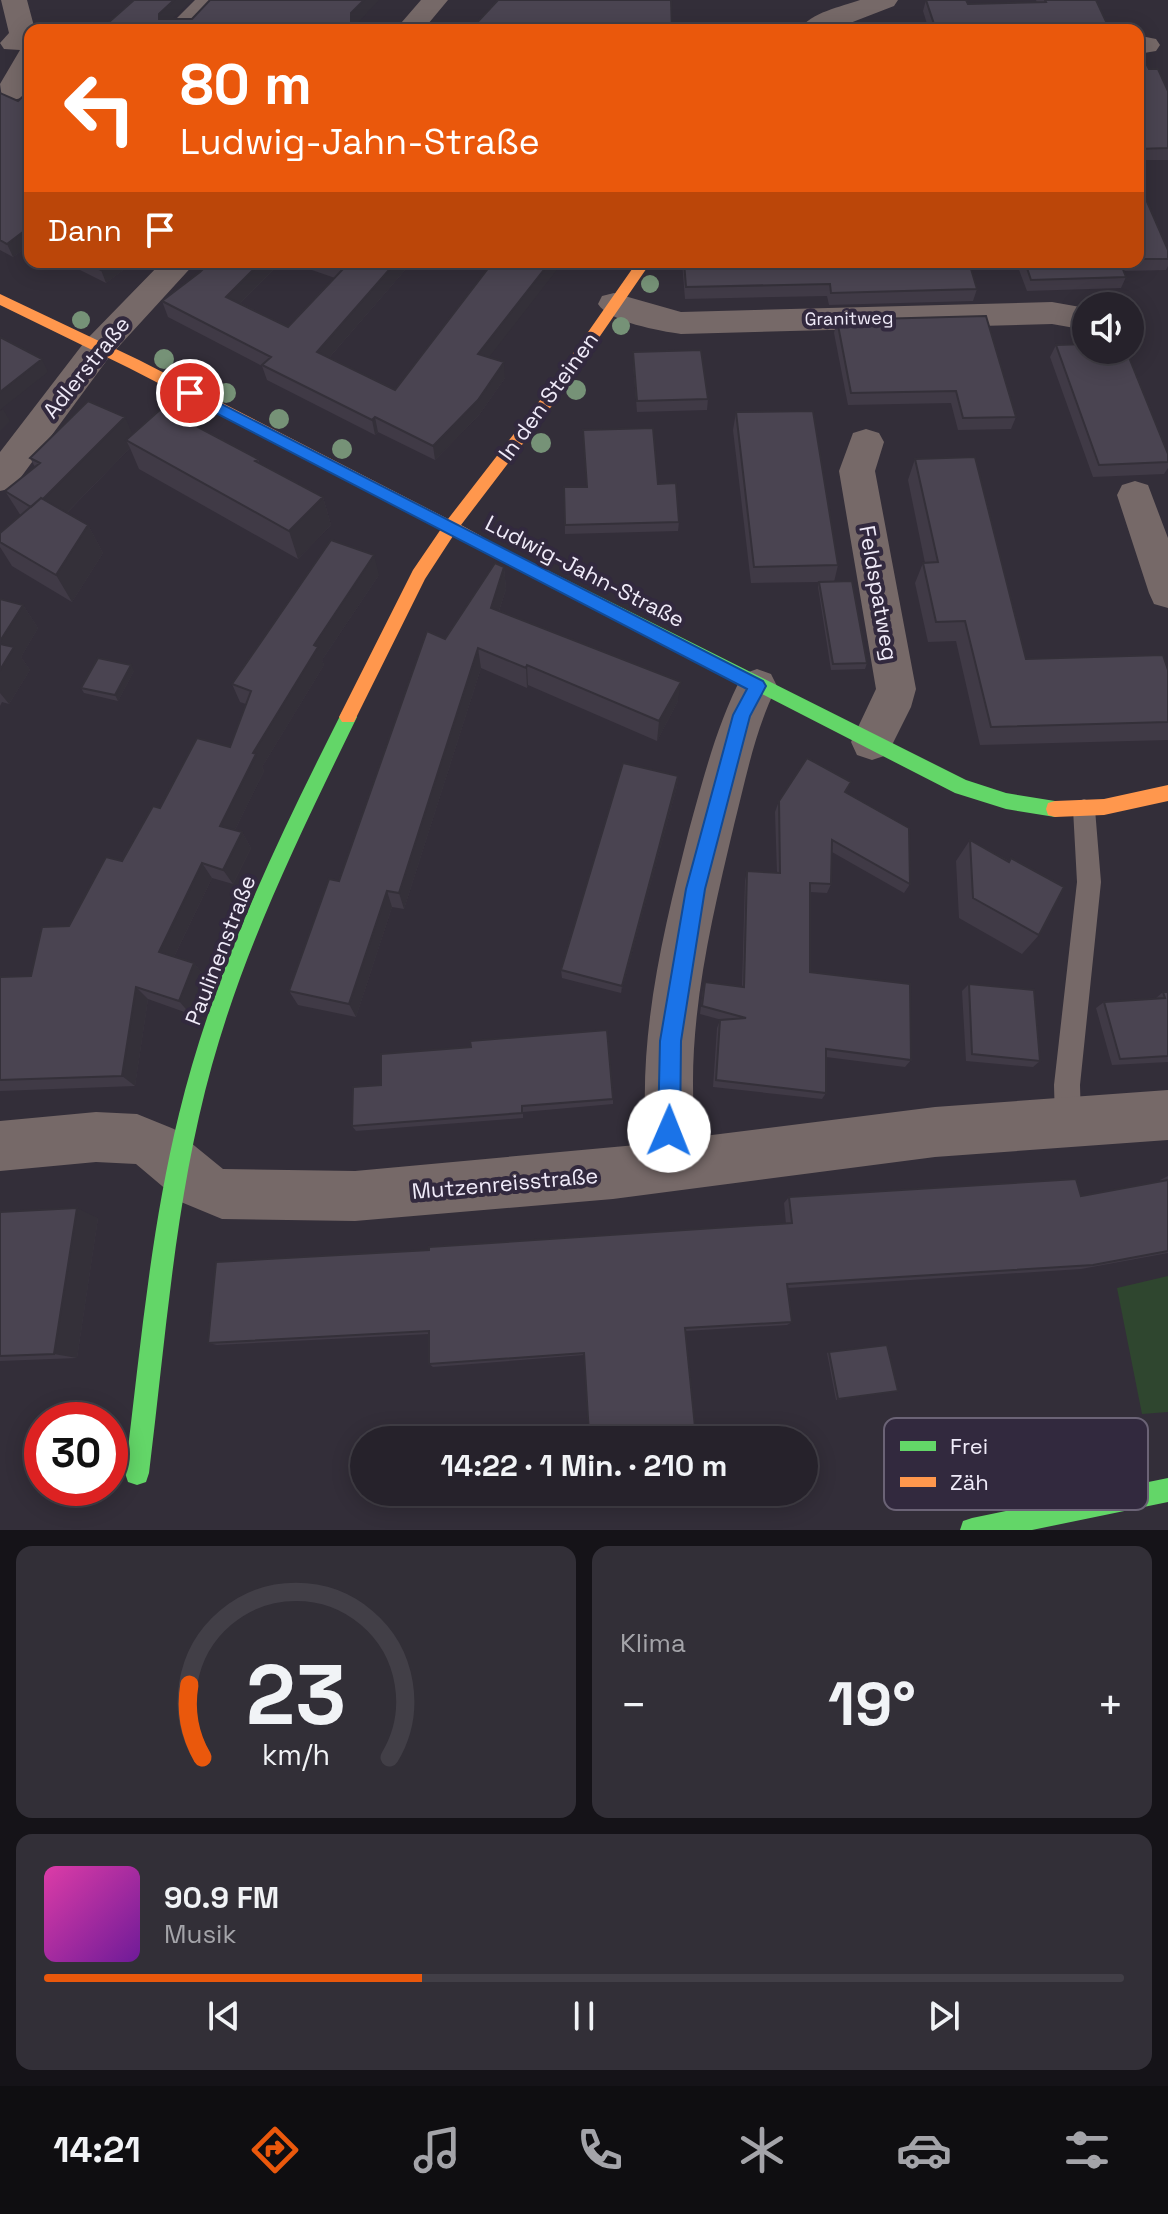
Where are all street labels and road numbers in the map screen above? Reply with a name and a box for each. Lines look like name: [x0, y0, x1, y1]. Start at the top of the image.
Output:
street label: Granitweg: [804, 306, 894, 330]
street label: Adlerstraße: [36, 310, 136, 424]
street label: In den Steinen: [492, 326, 604, 466]
street label: Ludwig-Jahn-Straße: [481, 509, 689, 633]
street label: Feldspatweg: [853, 523, 905, 663]
street label: Paulinenstraße: [179, 871, 261, 1029]
street label: Mutzenreisstraße: [411, 1161, 599, 1205]

